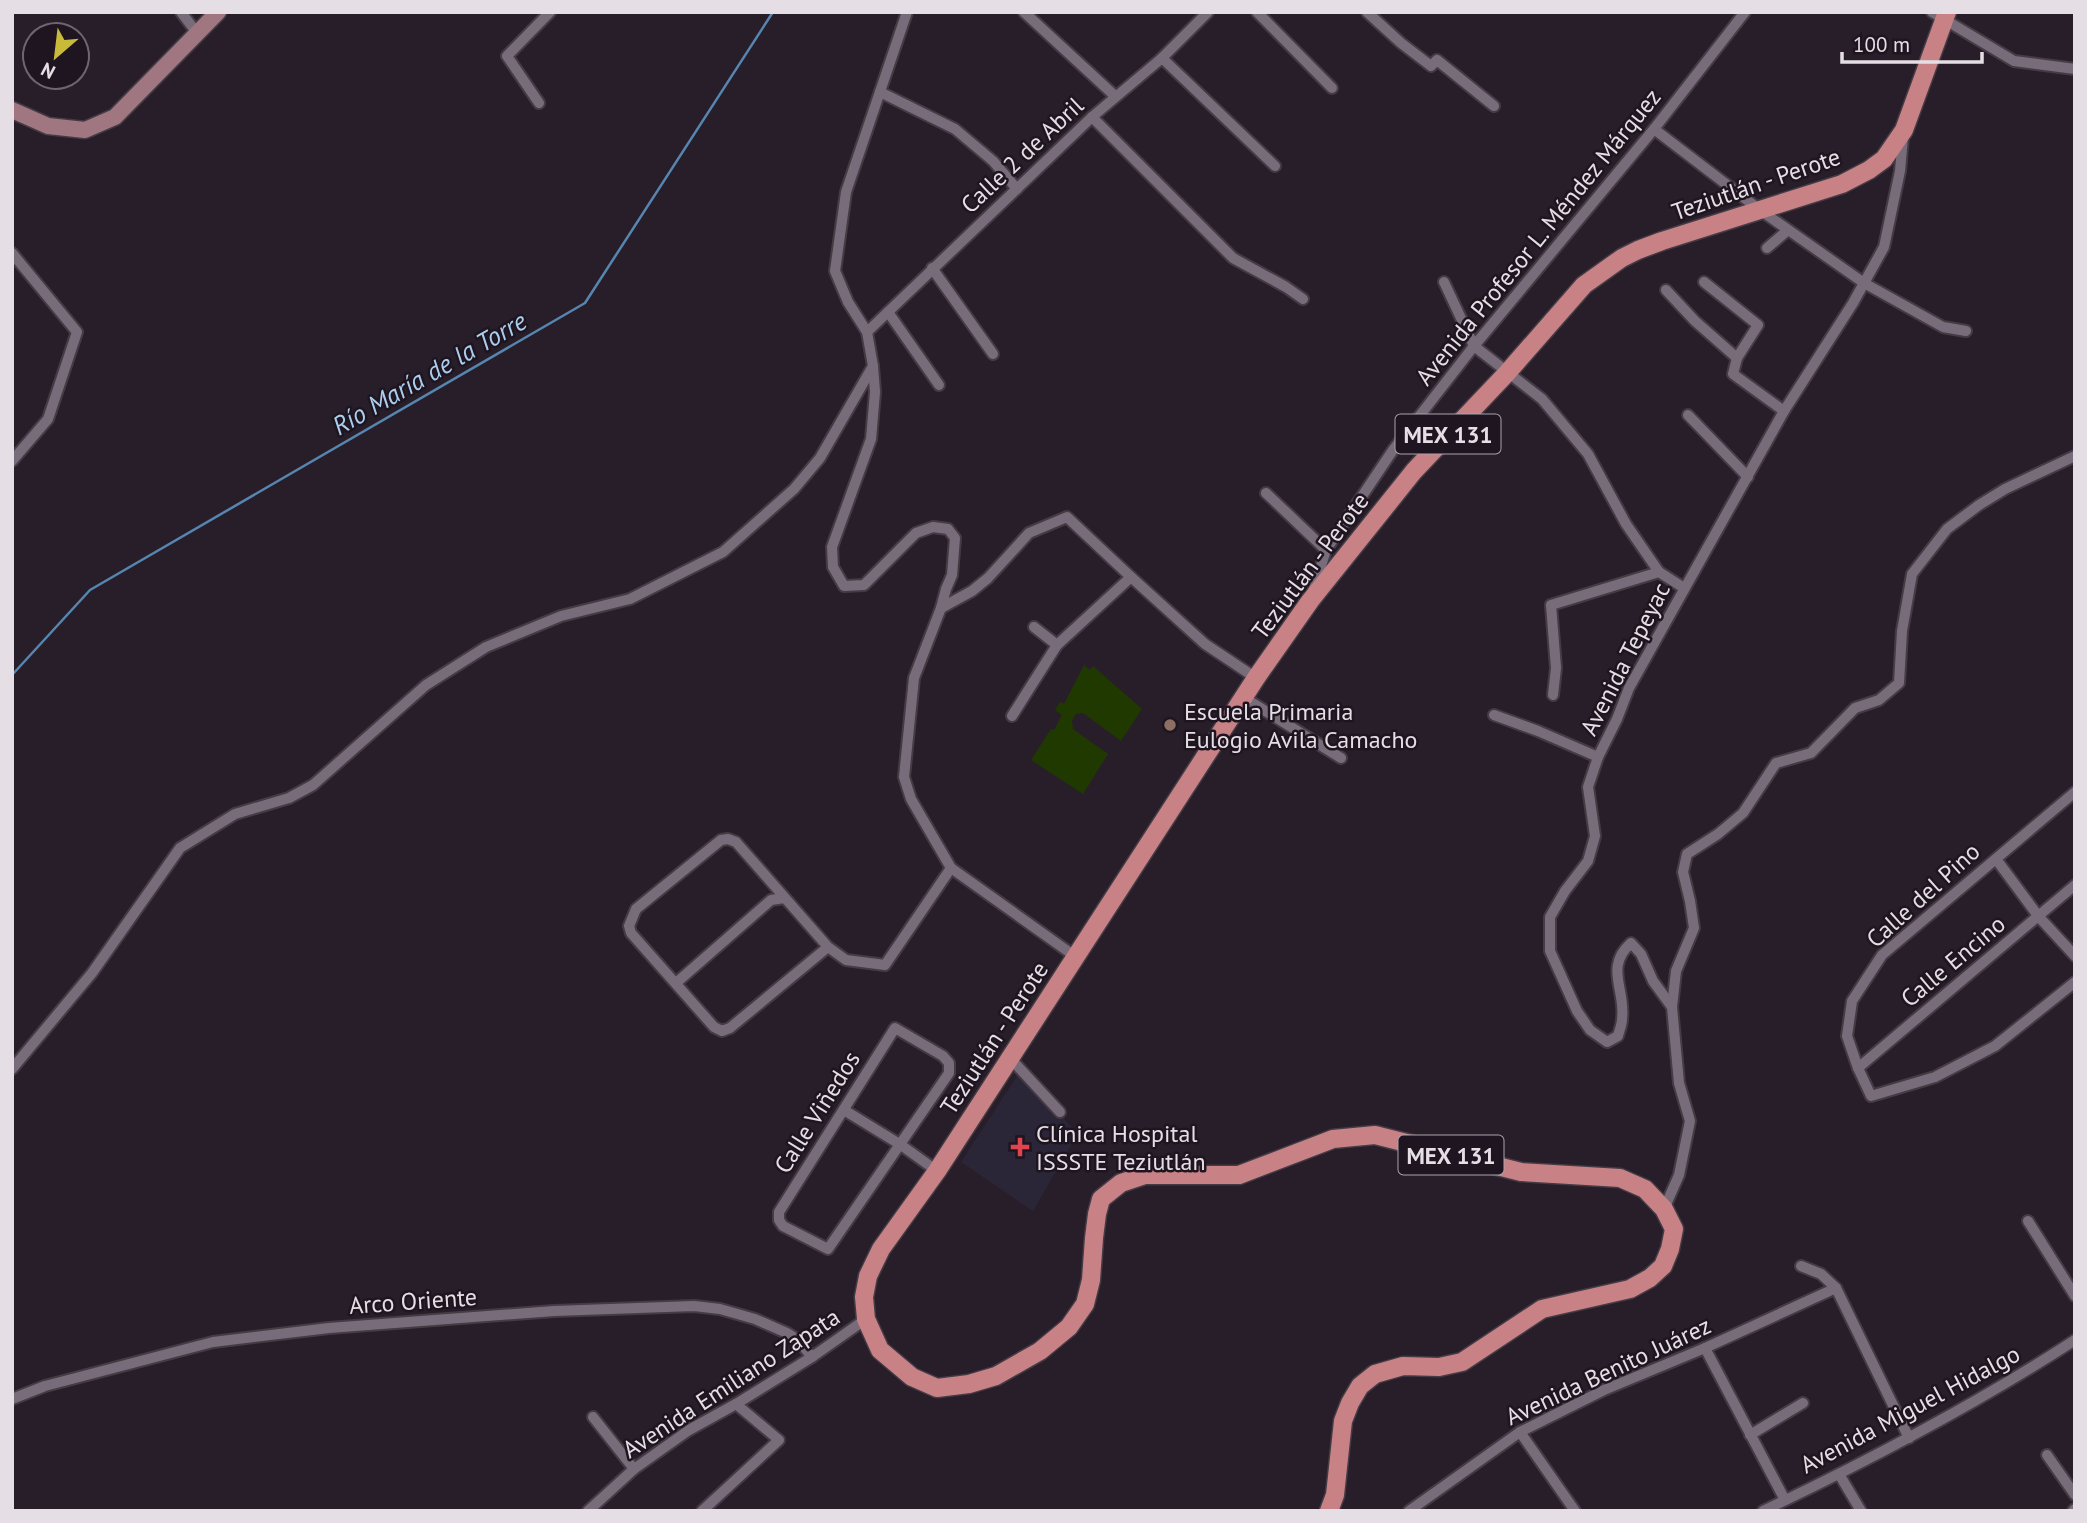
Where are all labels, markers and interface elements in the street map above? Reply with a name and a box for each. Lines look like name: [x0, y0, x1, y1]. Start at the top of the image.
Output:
north arrow: [21, 21, 91, 91]
scale bar: [1842, 21, 1982, 65]
text: 100 m: [1853, 31, 1910, 58]
text: N: [37, 57, 59, 85]
street label: Avenida Profesor L. Méndez Márquez: [1409, 82, 1667, 392]
street label: Calle 2 de Abril: [954, 90, 1090, 220]
street label: Teziutlán - Perote: [1668, 141, 1844, 227]
water label: Río María de la Torre: [326, 304, 532, 442]
road number: MEX 131: [1396, 414, 1500, 454]
street label: Teziutlán - Perote: [1245, 486, 1375, 646]
street label: Avenida Tepeyac: [1573, 577, 1677, 741]
place label: Escuela Primaria Eulogio Avila Camacho: [1184, 696, 1417, 755]
marker: Escuela Primaria Eulogio Avila Camacho: [1162, 717, 1178, 733]
street label: Calle del Pino: [1860, 836, 1986, 954]
street label: Calle Encino: [1894, 908, 2012, 1014]
street label: Teziutlán - Perote: [933, 956, 1055, 1120]
street label: Calle Viñedos: [767, 1045, 867, 1179]
place label: Clínica Hospital ISSSTE Teziutlán: [1036, 1118, 1206, 1177]
road number: MEX 131: [1398, 1136, 1504, 1174]
marker: Clínica Hospital ISSSTE Teziutlán: [1010, 1137, 1030, 1157]
street label: Arco Oriente: [348, 1281, 478, 1321]
street label: Avenida Emiliano Zapata: [617, 1301, 845, 1465]
street label: Avenida Benito Juárez: [1500, 1310, 1716, 1432]
street label: Avenida Miguel Hidalgo: [1795, 1338, 2025, 1480]

